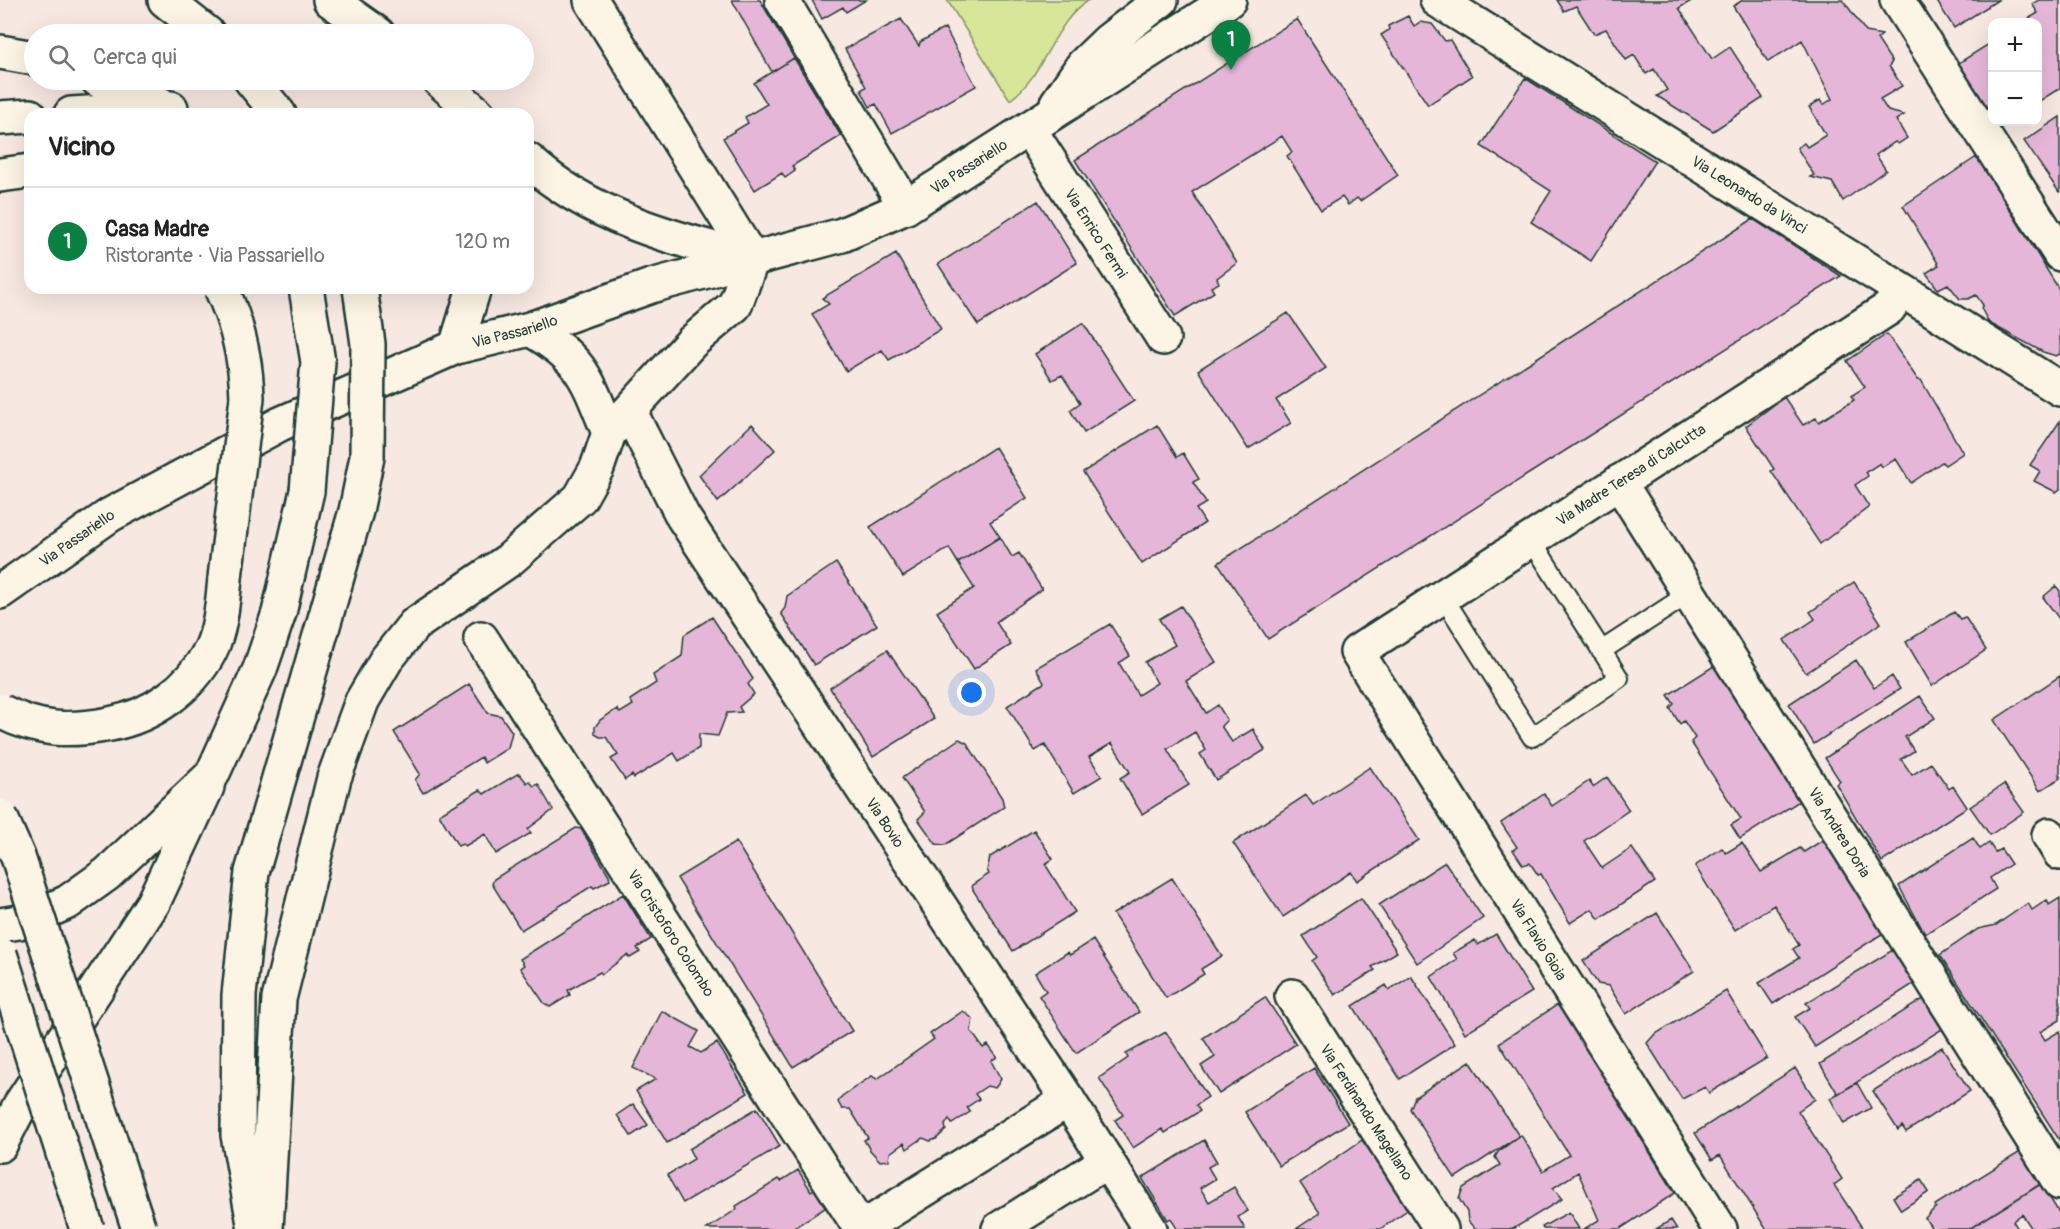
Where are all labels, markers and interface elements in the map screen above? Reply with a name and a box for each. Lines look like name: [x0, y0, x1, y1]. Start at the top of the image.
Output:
map controls: [1988, 18, 2042, 126]
button: +: [1988, 18, 2042, 72]
pin: 1: [1212, 20, 1250, 70]
search box: [24, 24, 534, 90]
icon: search: [45, 41, 78, 74]
text: Cerca qui: [93, 43, 177, 71]
button: −: [1988, 72, 2042, 126]
text: Vicino: [48, 131, 115, 163]
street label: Via Passariello: [927, 135, 1011, 198]
street label: Via Leonardo da Vinci: [1688, 152, 1811, 238]
street label: Via Enrico Fermi: [1060, 185, 1132, 282]
text: Casa Madre: [105, 215, 209, 243]
text: 1: [64, 229, 71, 254]
text: 120 m: [455, 229, 510, 254]
text: Ristorante · Via Passariello: [105, 243, 325, 268]
street label: Via Passariello: [470, 311, 560, 352]
street label: Via Madre Teresa di Calcutta: [1553, 419, 1709, 530]
street label: Via Passariello: [36, 505, 118, 571]
your location: [957, 678, 986, 707]
street label: Via Andrea Doria: [1804, 784, 1875, 881]
street label: Via Bovio: [862, 794, 908, 851]
street label: Via Cristoforo Colombo: [623, 866, 719, 1000]
street label: Via Flavio Gioia: [1505, 896, 1571, 984]
street label: Via Ferdinando Magellano: [1316, 1041, 1417, 1184]

